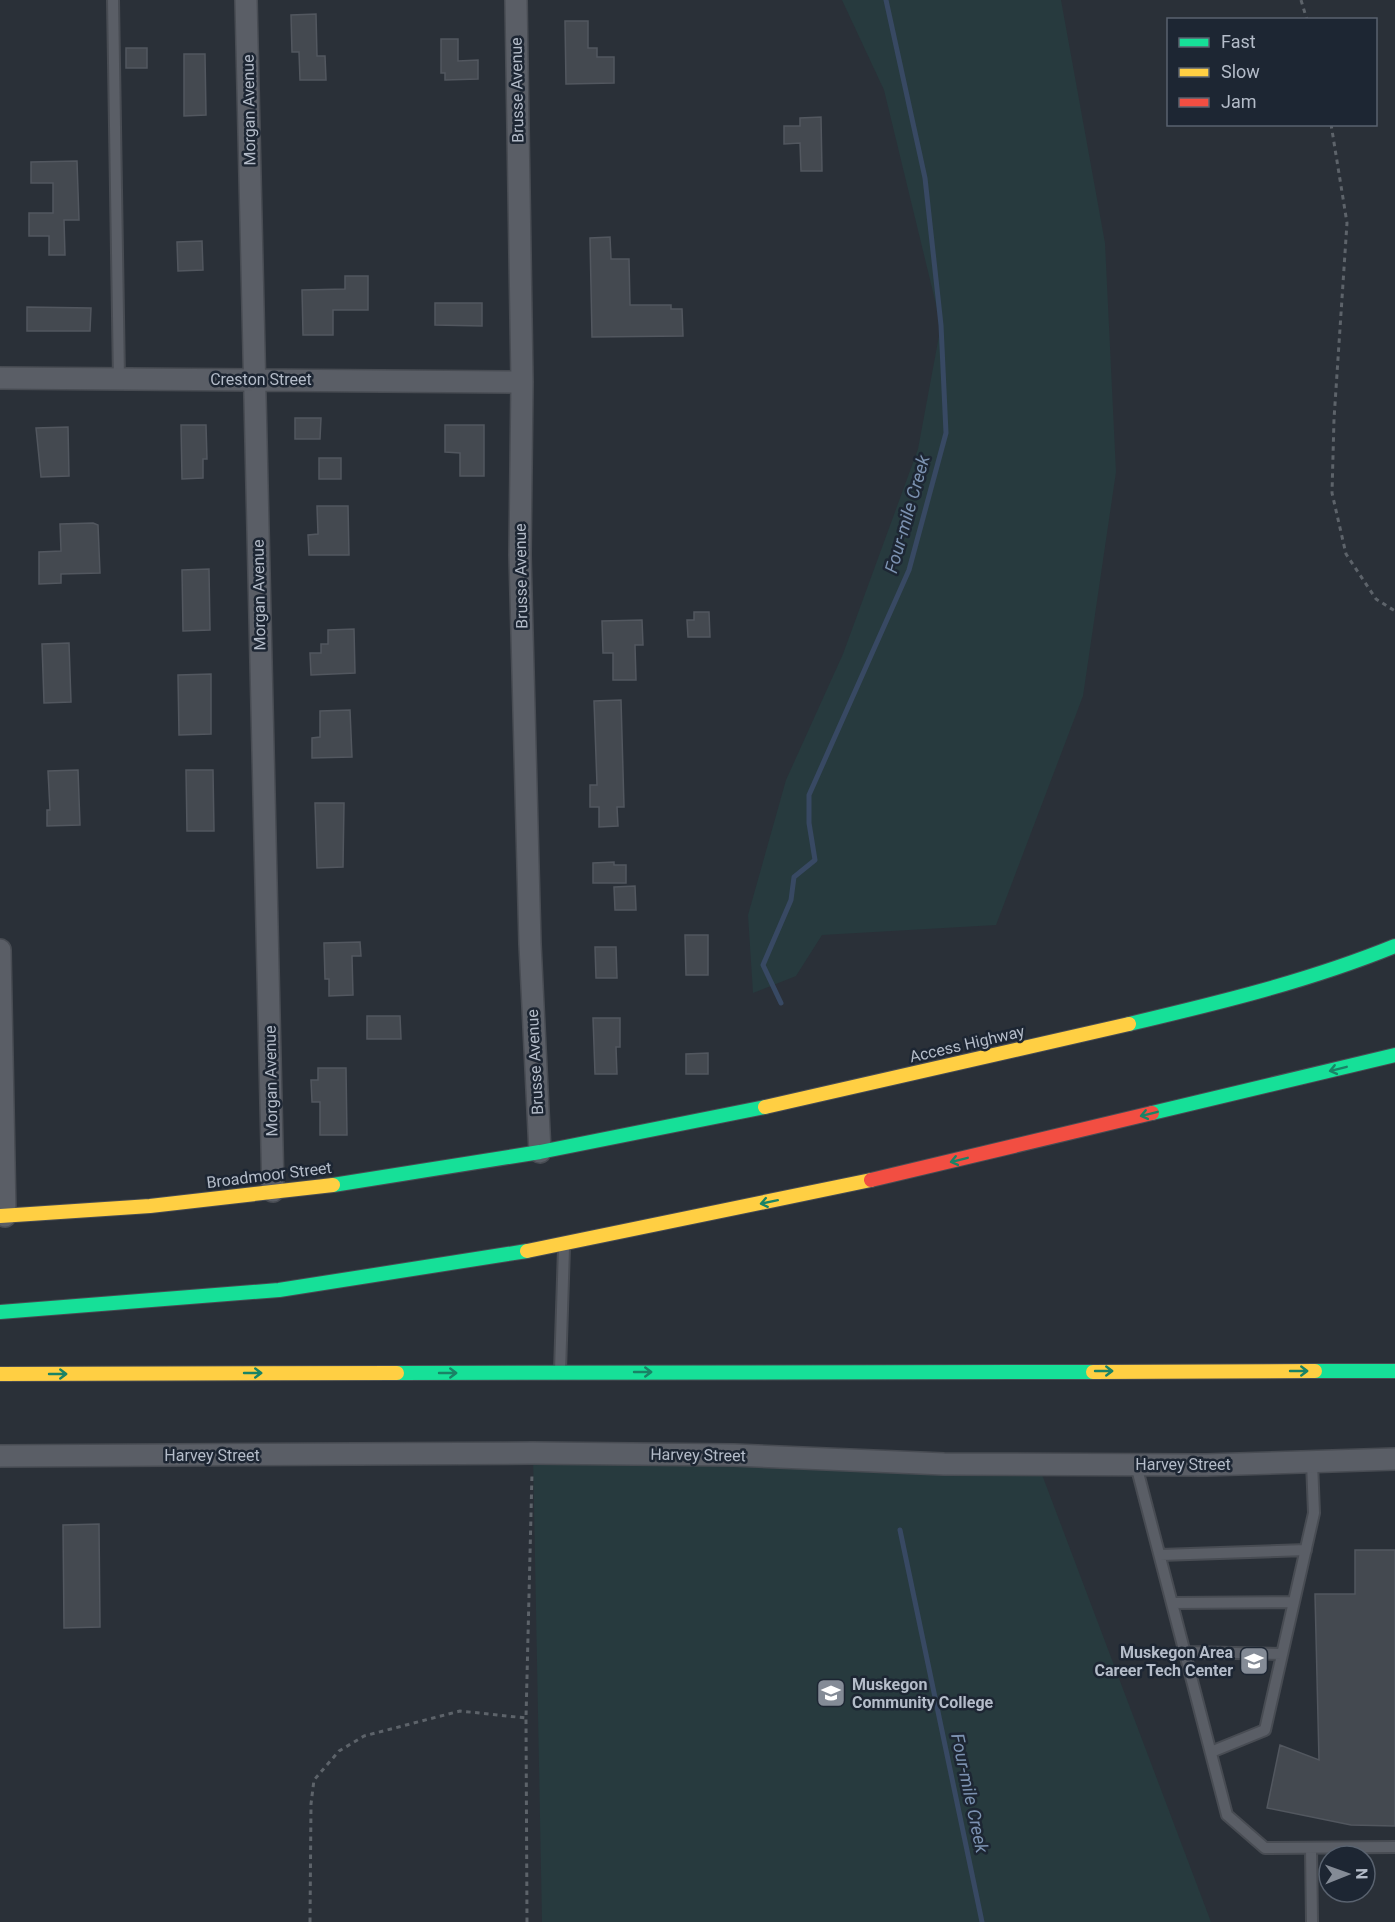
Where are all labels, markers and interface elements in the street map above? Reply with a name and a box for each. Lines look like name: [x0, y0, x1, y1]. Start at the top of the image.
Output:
legend: [1167, 18, 1377, 126]
text: Fast: [1221, 31, 1256, 52]
street label: Brusse Avenue: [507, 37, 527, 143]
street label: Morgan Avenue: [239, 54, 259, 166]
text: Slow: [1221, 61, 1260, 82]
text: Jam: [1221, 91, 1257, 112]
street label: Creston Street: [210, 370, 312, 389]
water label: Four-mile Creek: [880, 451, 934, 575]
street label: Brusse Avenue: [511, 523, 531, 629]
street label: Morgan Avenue: [249, 539, 269, 651]
street label: Brusse Avenue: [523, 1009, 547, 1115]
street label: Access Highway: [908, 1021, 1027, 1066]
street label: Morgan Avenue: [261, 1025, 281, 1137]
one-way arrow: [1329, 1063, 1348, 1075]
one-way arrow: [1139, 1109, 1158, 1121]
one-way arrow: [950, 1155, 969, 1167]
street label: Broadmoor Street: [205, 1158, 333, 1192]
one-way arrow: [759, 1197, 779, 1208]
one-way arrow: [1094, 1365, 1114, 1377]
one-way arrow: [1289, 1365, 1309, 1377]
one-way arrow: [633, 1366, 653, 1378]
one-way arrow: [243, 1367, 263, 1379]
one-way arrow: [438, 1367, 458, 1379]
one-way arrow: [48, 1368, 68, 1380]
street label: Harvey Street: [650, 1445, 746, 1465]
street label: Harvey Street: [164, 1446, 260, 1465]
street label: Harvey Street: [1135, 1455, 1231, 1474]
place label: Muskegon Area Career Tech Center: [1094, 1643, 1233, 1680]
school or university icon: Muskegon Area Career Tech Center: [1238, 1645, 1270, 1677]
place label: Muskegon Community College: [852, 1675, 994, 1712]
school or university icon: Muskegon Community College: [815, 1677, 847, 1709]
water label: Four-mile Creek: [947, 1731, 993, 1856]
north arrow: [1317, 1844, 1377, 1904]
text: N: [1352, 1868, 1371, 1880]

